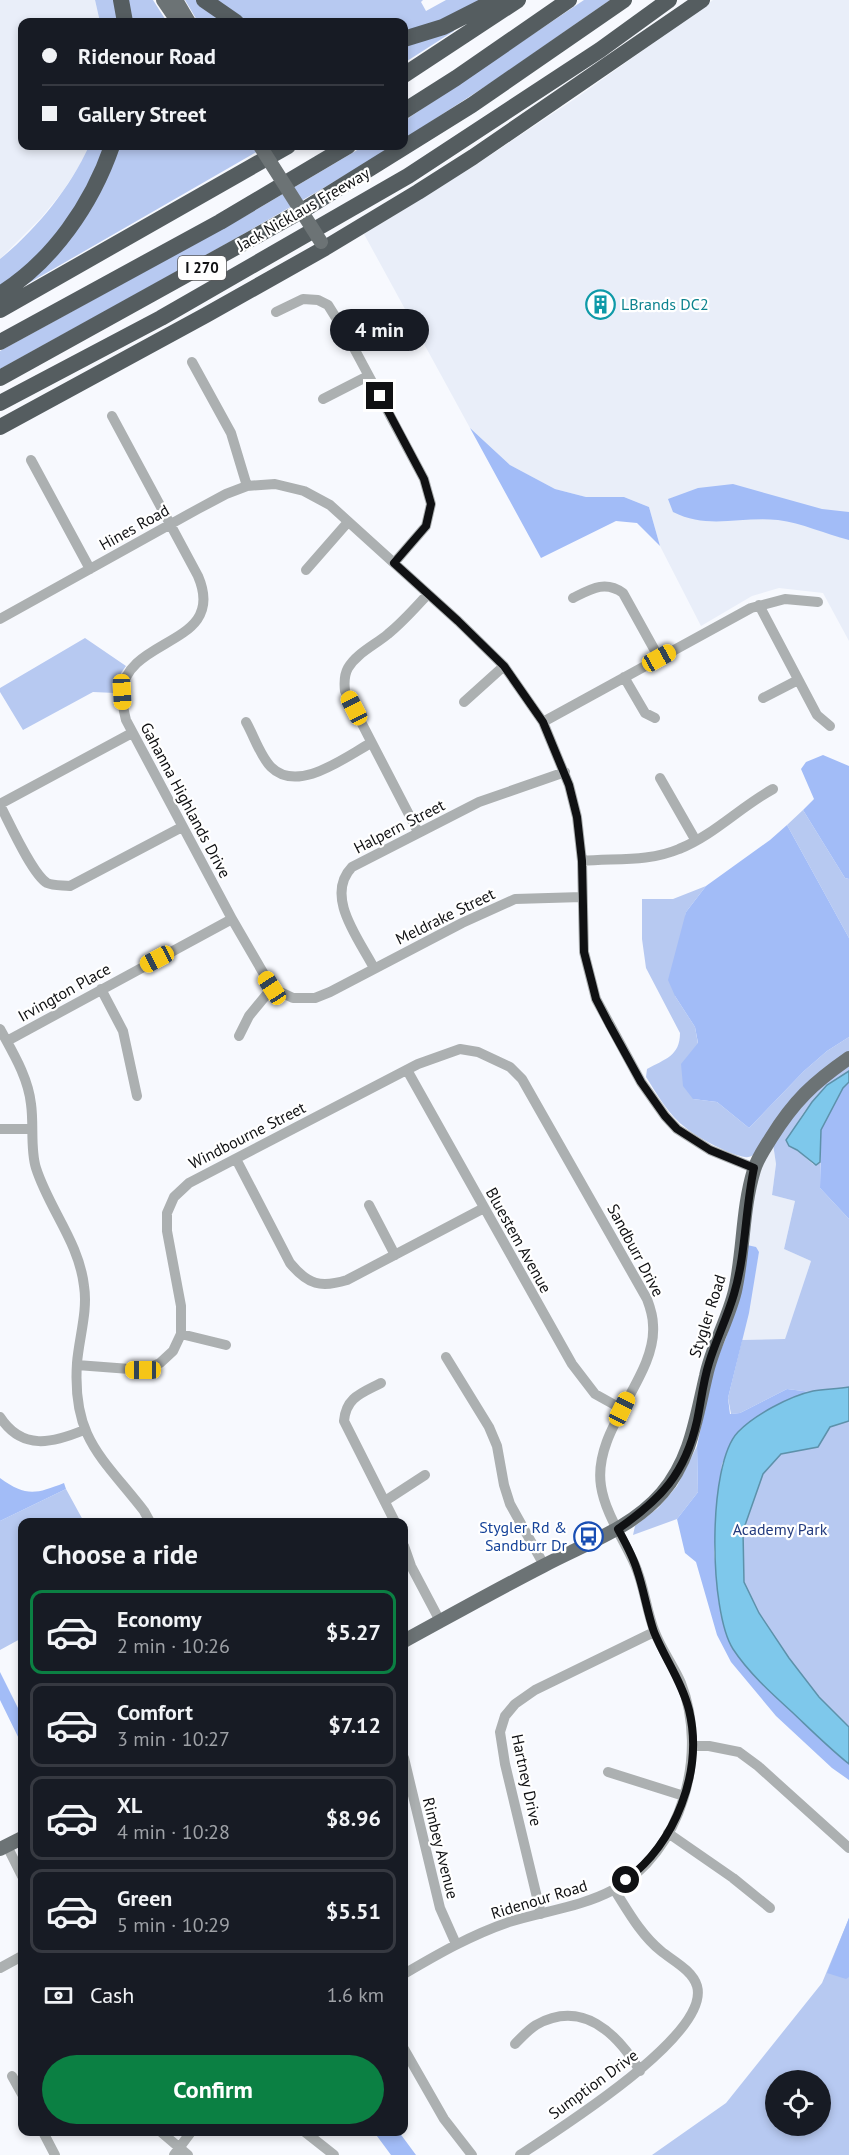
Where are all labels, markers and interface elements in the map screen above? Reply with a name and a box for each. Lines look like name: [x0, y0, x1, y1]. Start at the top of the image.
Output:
text: Ridenour Road: [78, 42, 216, 70]
text: Gallery Street: [78, 100, 206, 128]
street label: Jack Nicklaus Freeway: [232, 163, 374, 256]
road number: I 270: [178, 256, 226, 280]
building icon: LBrands DC2: [584, 288, 616, 320]
place label: LBrands DC2: [621, 294, 709, 314]
callout: 4 min: [330, 309, 430, 351]
text: 4 min: [355, 317, 404, 343]
route end: [366, 382, 393, 409]
street label: Hines Road: [96, 500, 172, 554]
car: [639, 641, 679, 675]
car: [112, 674, 132, 710]
car: [338, 688, 370, 728]
street label: Gahanna Highlands Drive: [136, 719, 236, 881]
street label: Halpern Street: [350, 794, 448, 857]
street label: Meldrake Street: [392, 883, 499, 949]
car: [137, 943, 177, 975]
street label: Irvington Place: [14, 958, 114, 1026]
car: [255, 968, 289, 1008]
street label: Windbourne Street: [185, 1097, 309, 1173]
street label: Bluestem Avenue: [482, 1184, 556, 1296]
street label: Sandburr Drive: [603, 1200, 669, 1300]
street label: Stygler Road: [684, 1272, 730, 1360]
car: [125, 1361, 161, 1379]
car: [606, 1389, 638, 1429]
place label: Stygler Rd & Sandburr Dr: [479, 1517, 568, 1555]
park label: Academy Park: [733, 1519, 828, 1539]
bus stop icon: Stygler Rd & Sandburr Dr: [572, 1520, 604, 1552]
text: Choose a ride: [42, 1537, 198, 1571]
icon: car: [45, 1605, 99, 1659]
text: Economy: [117, 1605, 201, 1633]
text: $5.27: [326, 1618, 381, 1646]
text: 2 min · 10:26: [117, 1633, 230, 1659]
icon: car: [45, 1698, 99, 1752]
text: Comfort: [117, 1698, 193, 1726]
text: $7.12: [328, 1711, 381, 1739]
text: 3 min · 10:27: [117, 1726, 230, 1752]
street label: Hartney Drive: [507, 1732, 547, 1828]
icon: car: [45, 1791, 99, 1845]
text: XL: [117, 1791, 142, 1819]
street label: Rimbey Avenue: [419, 1795, 463, 1901]
text: $8.96: [326, 1804, 381, 1832]
text: 4 min · 10:28: [117, 1819, 230, 1845]
route start: [612, 1866, 639, 1893]
street label: Ridenour Road: [488, 1875, 590, 1923]
icon: car: [45, 1884, 99, 1938]
text: Green: [117, 1884, 172, 1912]
text: $5.51: [326, 1897, 381, 1925]
text: 5 min · 10:29: [117, 1912, 230, 1938]
icon: cash: [42, 1979, 75, 2012]
text: Cash: [90, 1981, 134, 2009]
text: 1.6 km: [327, 1982, 384, 2008]
street label: Sumption Drive: [544, 2045, 642, 2123]
button: Confirm: [42, 2055, 384, 2124]
map controls: [765, 2070, 831, 2136]
button: locate: [765, 2070, 831, 2136]

